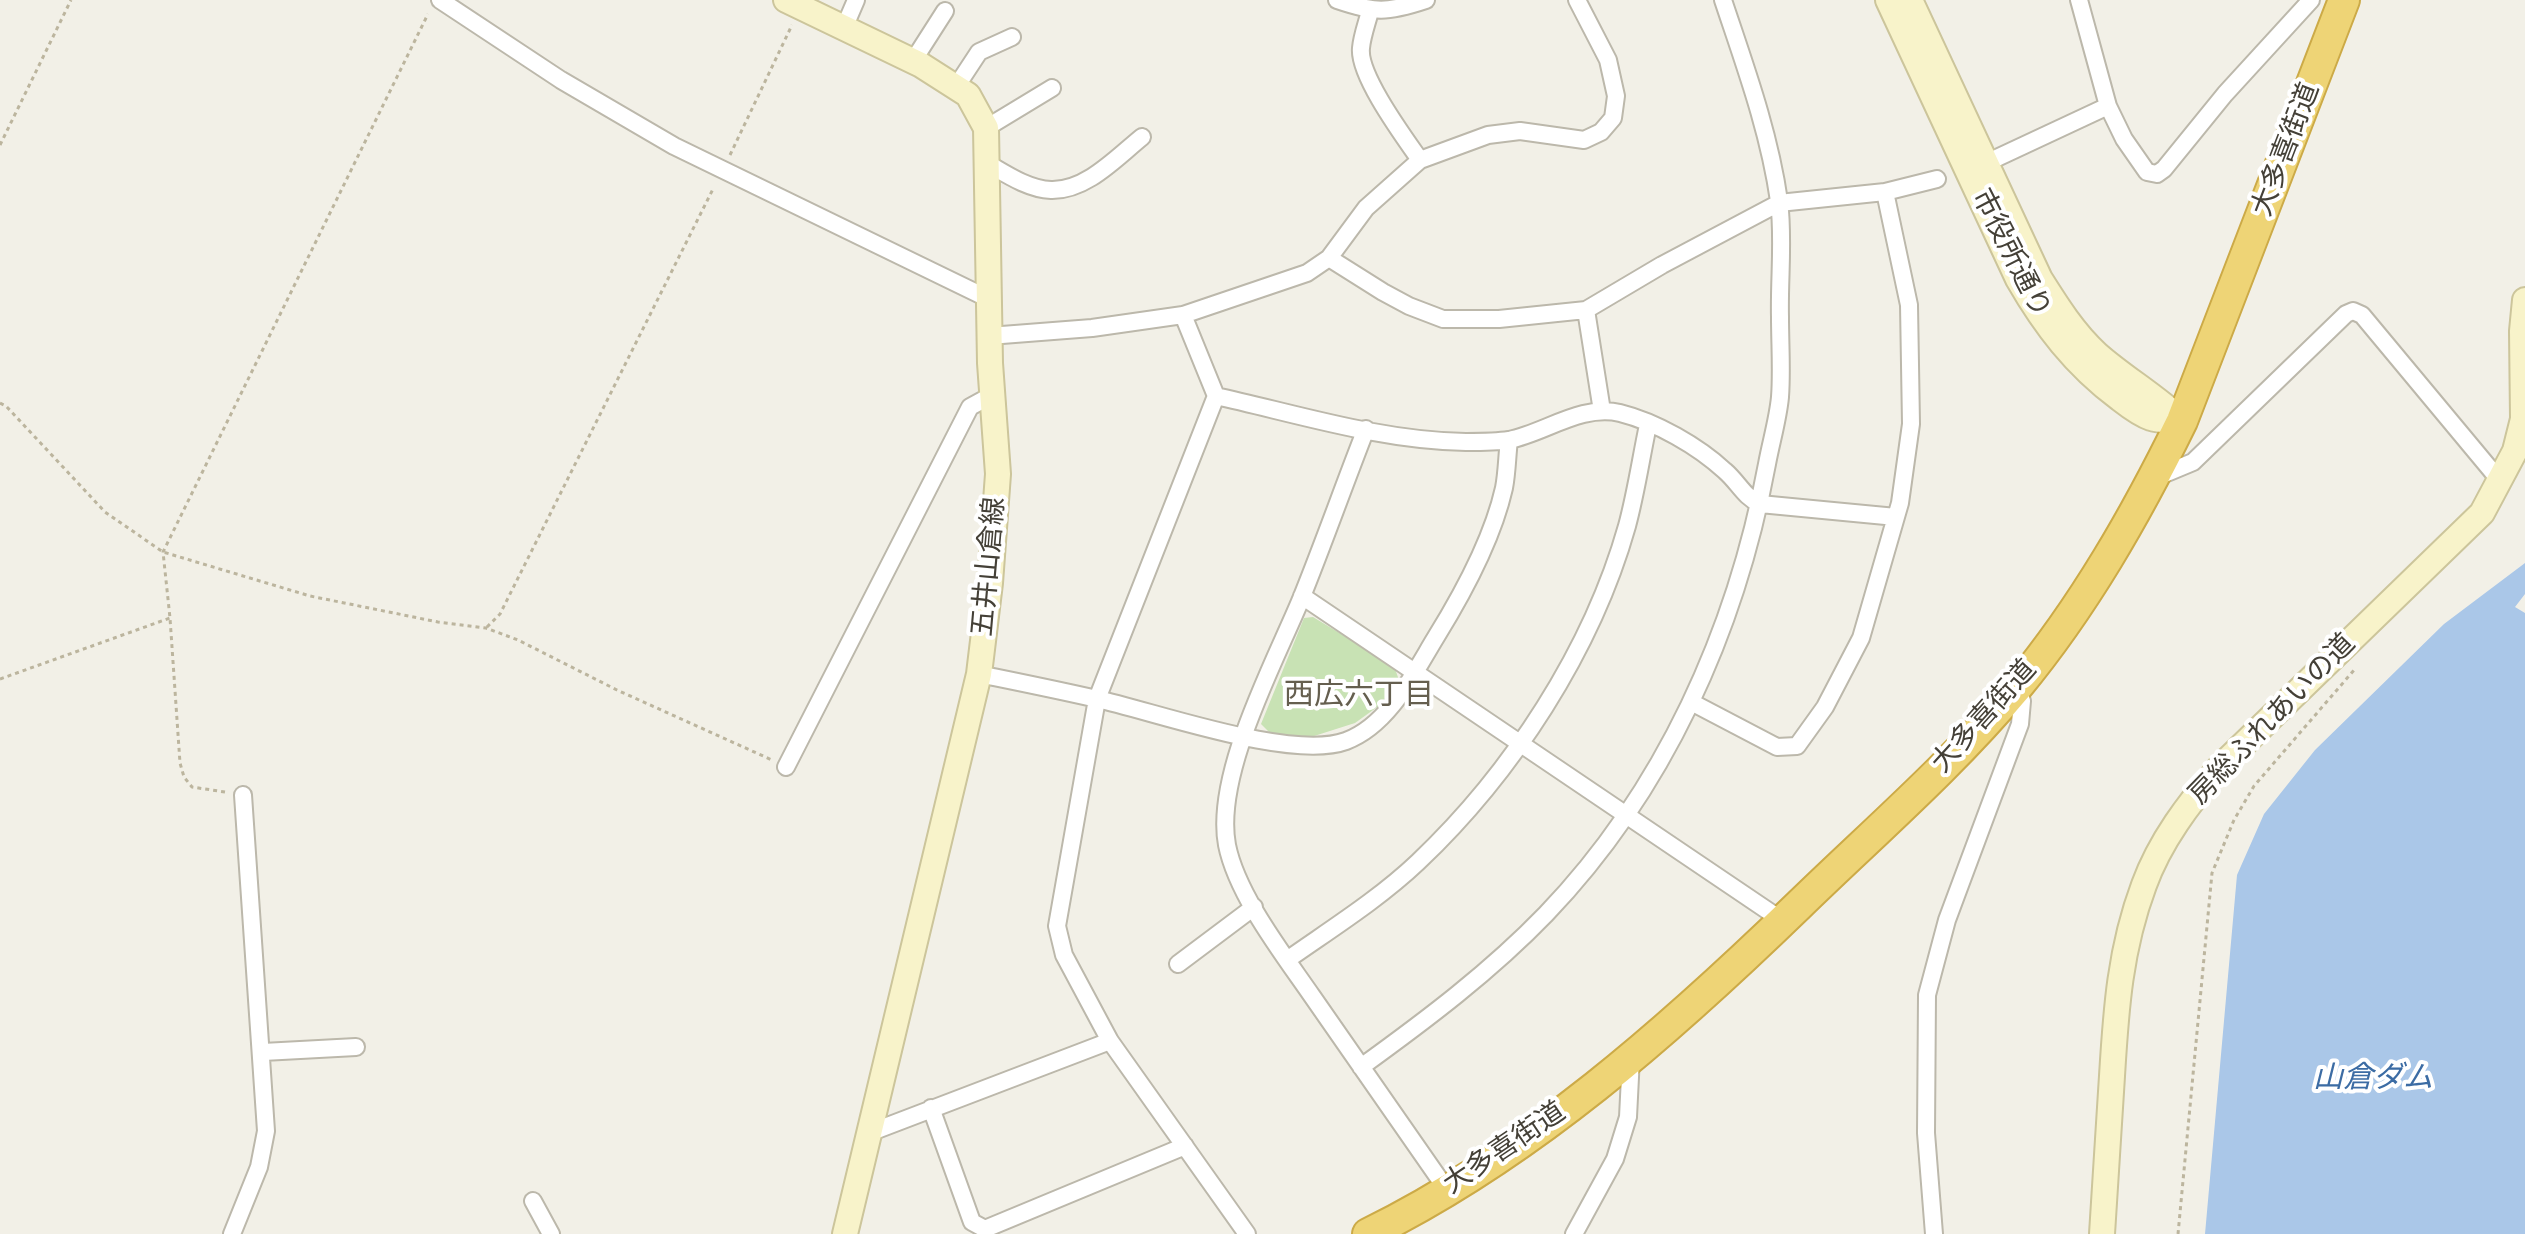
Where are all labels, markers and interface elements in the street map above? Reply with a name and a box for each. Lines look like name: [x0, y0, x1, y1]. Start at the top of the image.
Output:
street label: 大多喜街道: [2246, 79, 2328, 221]
street label: 市役所通り: [1963, 184, 2057, 324]
street label: 五井山倉線: [967, 496, 1013, 638]
street label: 房総ふれあいの道: [2183, 628, 2363, 812]
street label: 大多喜街道: [1926, 654, 2044, 780]
district label: 西広六丁目: [1284, 678, 1434, 714]
water label: 山倉ダム: [2313, 1061, 2433, 1097]
street label: 大多喜街道: [1438, 1096, 1572, 1202]

